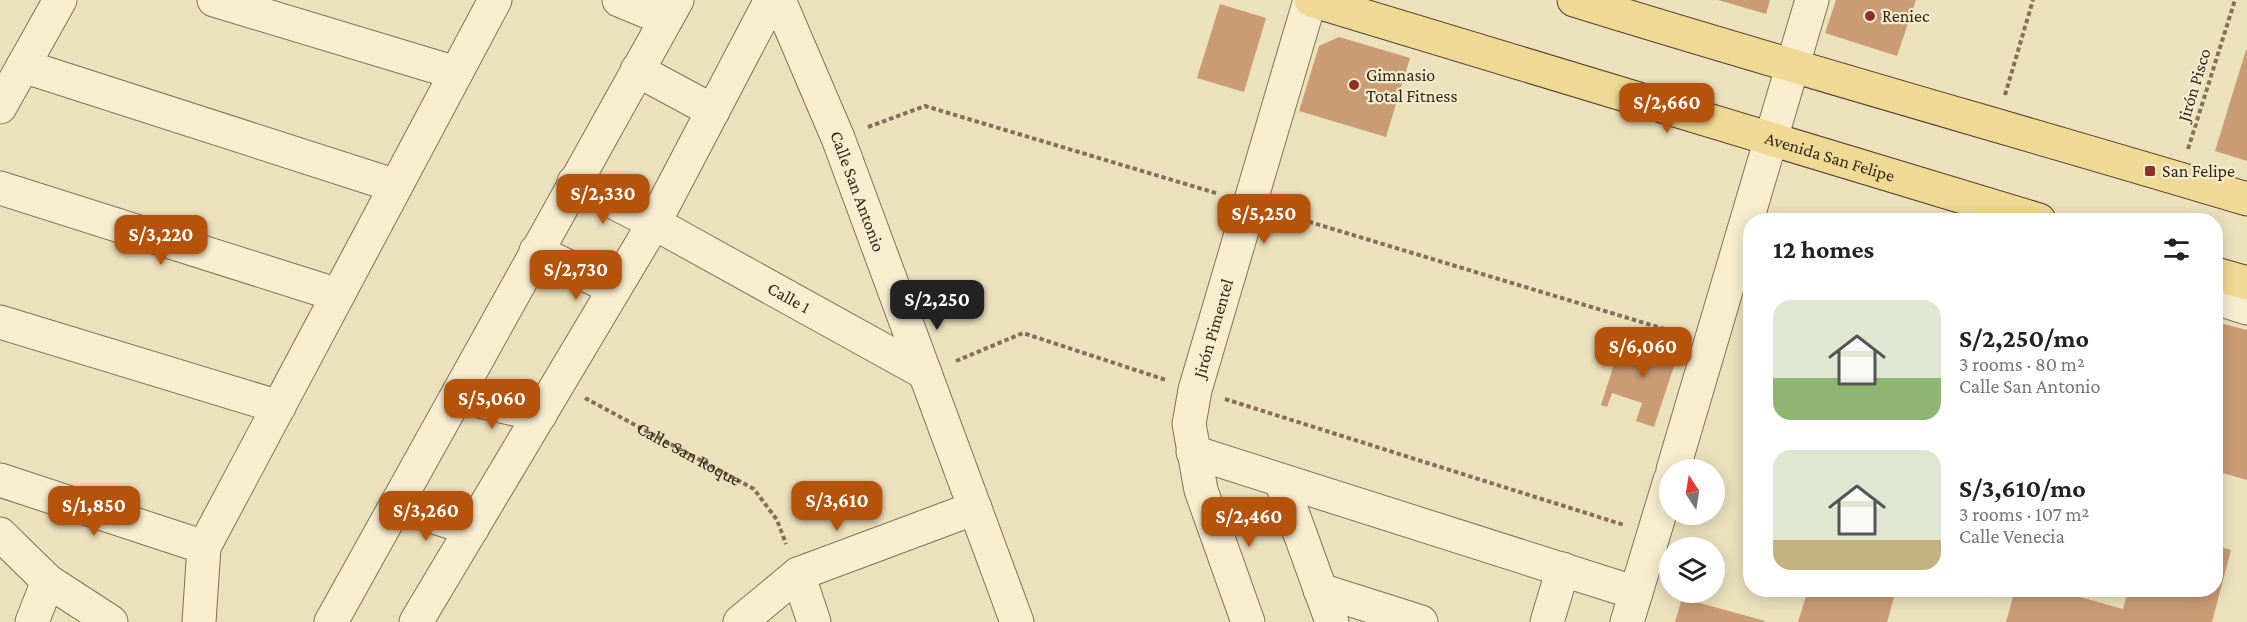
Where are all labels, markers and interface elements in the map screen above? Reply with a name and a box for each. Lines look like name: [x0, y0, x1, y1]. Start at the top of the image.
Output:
place label: Reniec: [1882, 6, 1930, 26]
marker: Reniec: [1863, 9, 1877, 23]
street label: Jirón Pisco: [2173, 46, 2215, 126]
place label: Gimnasio Total Fitness: [1366, 65, 1457, 106]
marker: Gimnasio Total Fitness: [1347, 78, 1361, 92]
pin: S/2,660: [1612, 83, 1722, 134]
text: S/2,660: [1633, 91, 1701, 113]
street label: Calle San Antonio: [826, 128, 889, 255]
street label: Avenida San Felipe: [1763, 128, 1897, 186]
place label: San Felipe: [2162, 161, 2235, 181]
marker: San Felipe: [2143, 164, 2157, 178]
pin: S/2,330: [548, 174, 658, 225]
text: S/2,330: [570, 182, 636, 204]
pin: S/5,250: [1209, 194, 1319, 245]
text: S/5,250: [1231, 202, 1297, 224]
pin: S/3,220: [106, 215, 216, 266]
text: S/3,220: [128, 223, 194, 245]
icon: filters: [2160, 233, 2193, 266]
text: 12 homes: [1773, 235, 1874, 264]
pin: S/2,730: [521, 250, 631, 301]
text: S/2,730: [544, 258, 608, 280]
street label: Jirón Pimentel: [1189, 276, 1237, 382]
street label: Calle 1: [764, 278, 814, 317]
pin: S/2,250: [882, 280, 992, 331]
text: S/2,250: [904, 288, 970, 310]
icon: home: [1821, 324, 1893, 396]
text: S/2,250/mo: [1959, 324, 2089, 353]
pin: S/6,060: [1588, 327, 1698, 378]
text: S/6,060: [1609, 335, 1677, 357]
text: 3 rooms · 80 m²: [1959, 353, 2085, 375]
text: Calle San Antonio: [1959, 375, 2101, 397]
pin: S/5,060: [437, 379, 547, 430]
text: S/5,060: [458, 387, 526, 409]
street label: Calle San Roque: [634, 418, 744, 490]
north arrow: [1659, 459, 1725, 525]
map controls: [1659, 459, 1725, 603]
icon: home: [1821, 474, 1893, 546]
text: S/3,610/mo: [1959, 474, 2086, 503]
pin: S/3,610: [782, 481, 892, 532]
pin: S/1,850: [39, 486, 149, 537]
text: S/3,610: [805, 489, 869, 511]
pin: S/3,260: [371, 491, 481, 542]
text: S/1,850: [62, 494, 126, 516]
pin: S/2,460: [1194, 497, 1304, 548]
text: S/3,260: [393, 499, 459, 521]
text: 3 rooms · 107 m²: [1959, 503, 2089, 525]
text: S/2,460: [1215, 505, 1283, 527]
text: Calle Venecia: [1959, 525, 2065, 547]
button: layers: [1659, 537, 1725, 603]

